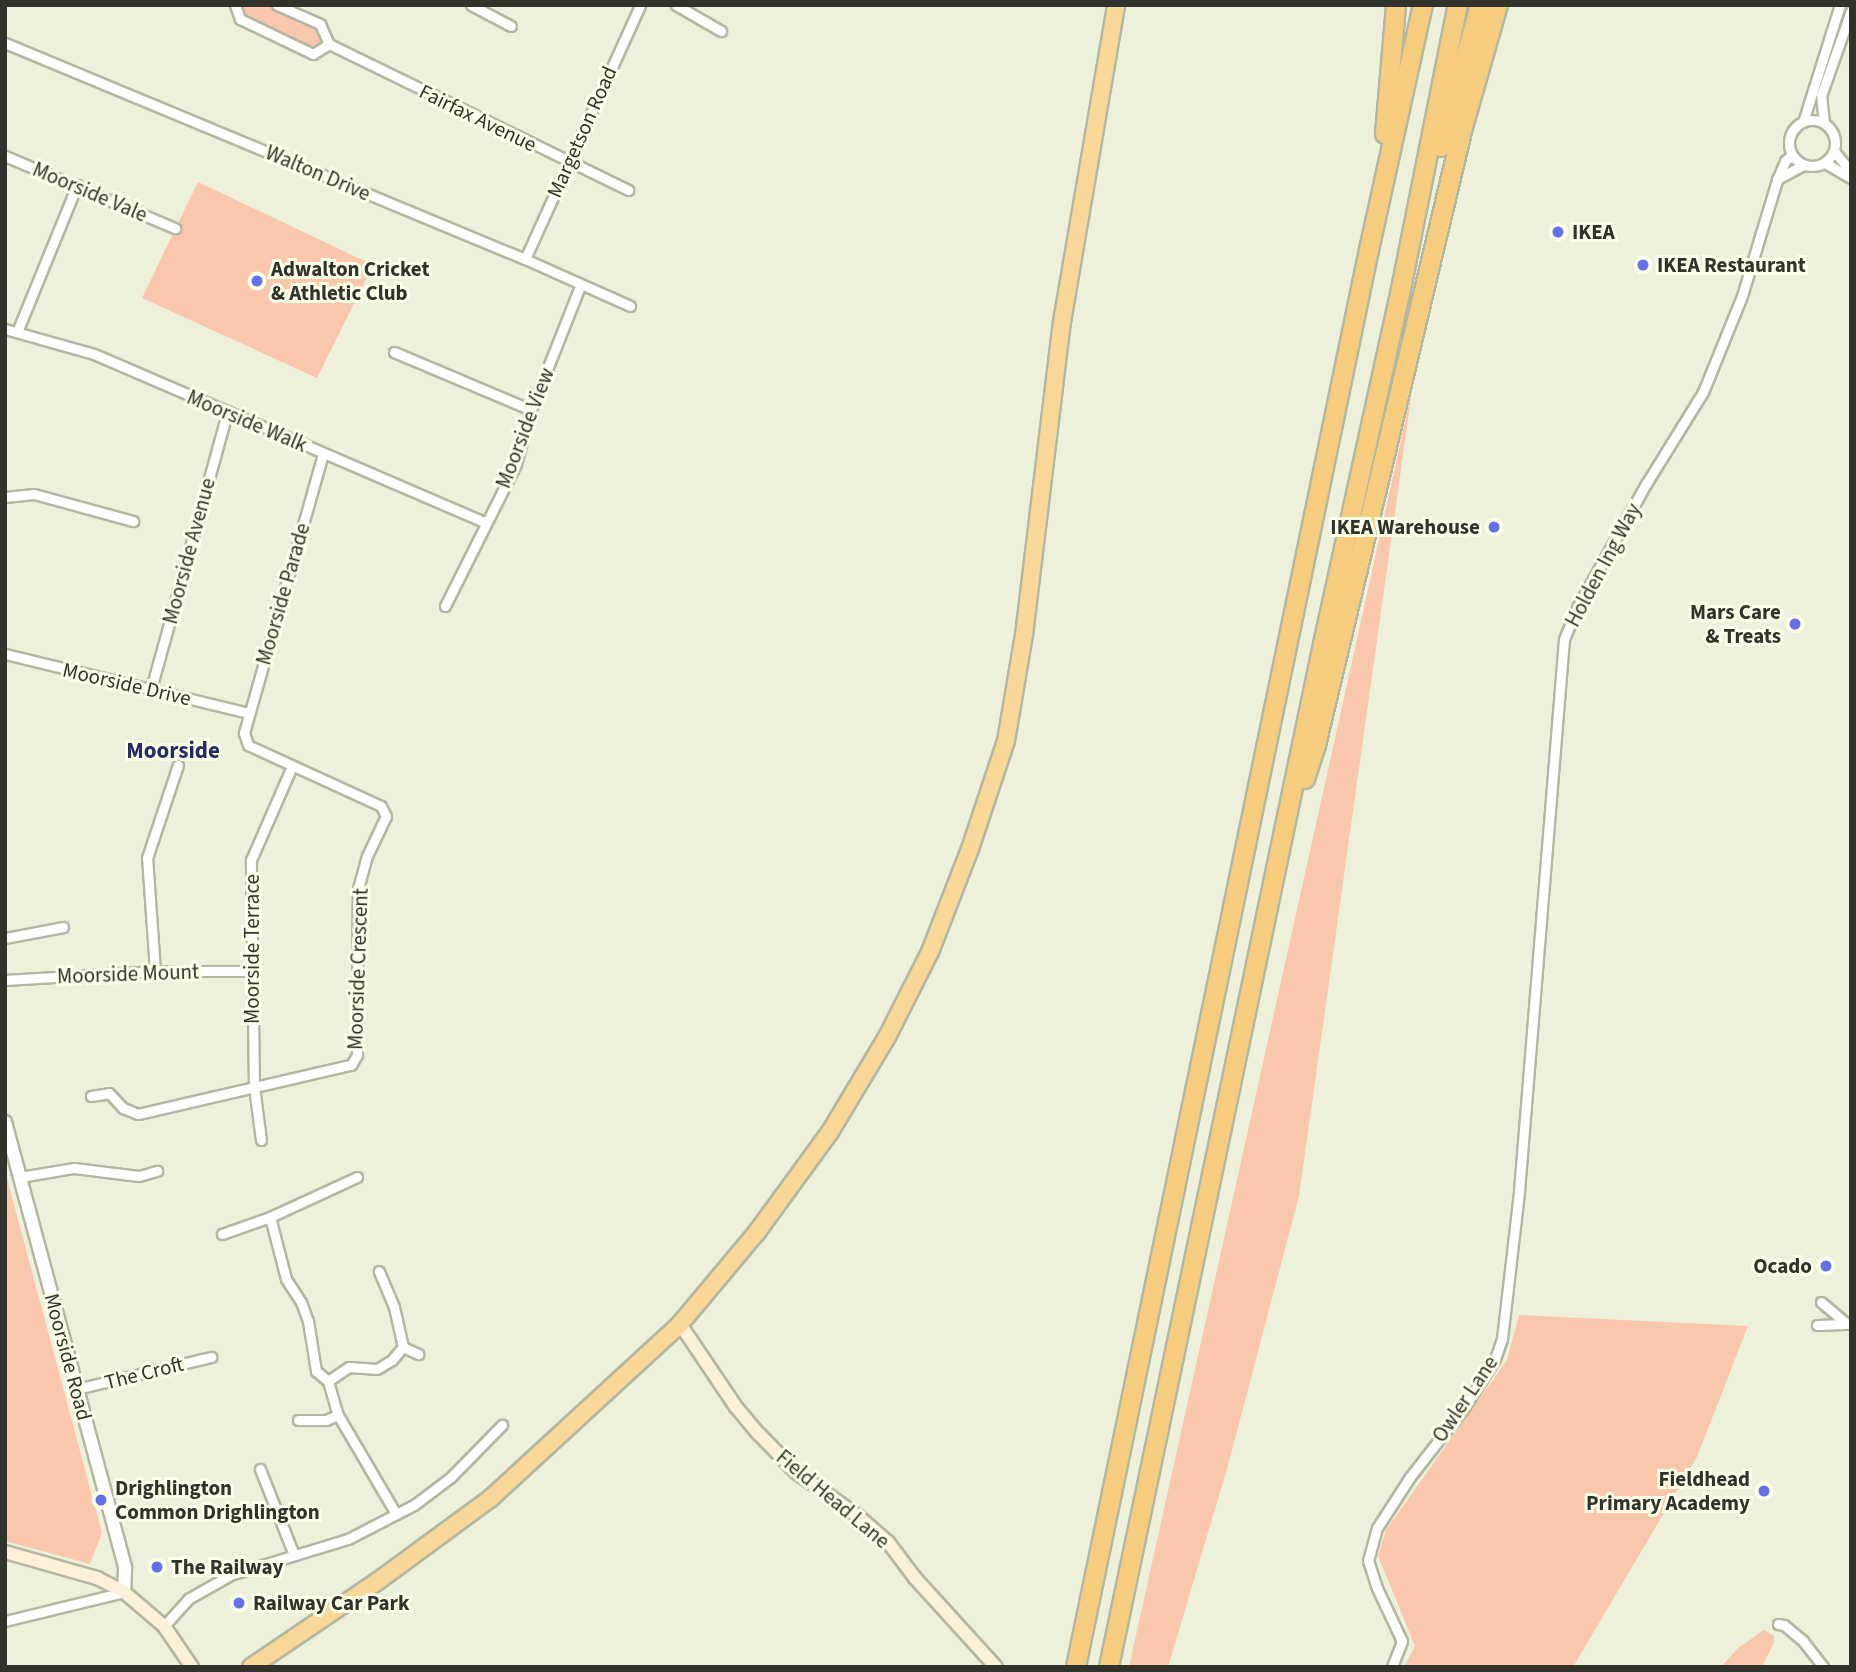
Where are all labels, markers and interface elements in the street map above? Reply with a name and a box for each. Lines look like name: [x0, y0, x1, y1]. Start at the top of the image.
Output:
street label: Margetson Road: [542, 62, 622, 202]
street label: Fairfax Avenue: [415, 79, 541, 157]
street label: Walton Drive: [262, 140, 374, 206]
street label: Moorside Vale: [29, 157, 151, 227]
place label: IKEA: [1572, 219, 1615, 245]
marker: IKEA: [1550, 224, 1566, 240]
place label: IKEA Restaurant: [1657, 252, 1806, 278]
place label: Adwalton Cricket & Athletic Club: [271, 256, 430, 306]
marker: IKEA Restaurant: [1635, 257, 1651, 273]
marker: Adwalton Cricket & Athletic Club: [249, 273, 265, 289]
street label: Moorside View: [490, 364, 560, 492]
street label: Moorside Walk: [183, 384, 311, 458]
street label: Moorside Avenue: [157, 475, 221, 627]
street label: Holden Ing Way: [1560, 499, 1646, 631]
place label: IKEA Warehouse: [1330, 514, 1480, 540]
marker: IKEA Warehouse: [1486, 519, 1502, 535]
street label: Moorside Parade: [251, 520, 315, 668]
place label: Mars Care & Treats: [1690, 599, 1781, 649]
marker: Mars Care & Treats: [1787, 616, 1803, 632]
street label: Moorside Drive: [60, 657, 194, 711]
district label: Moorside: [126, 737, 220, 765]
street label: Moorside Terrace: [239, 874, 265, 1024]
street label: Moorside Crescent: [343, 888, 373, 1050]
street label: Moorside Mount: [57, 959, 199, 989]
place label: Ocado: [1753, 1253, 1812, 1279]
marker: Ocado: [1818, 1258, 1834, 1274]
street label: Moorside Road: [39, 1291, 97, 1423]
street label: The Croft: [102, 1351, 186, 1395]
street label: Owler Lane: [1427, 1351, 1503, 1447]
street label: Field Head Lane: [771, 1444, 895, 1554]
place label: Fieldhead Primary Academy: [1586, 1466, 1750, 1516]
place label: Drighlington Common Drighlington: [115, 1475, 320, 1525]
marker: Fieldhead Primary Academy: [1756, 1483, 1772, 1499]
marker: Drighlington Common Drighlington: [93, 1492, 109, 1508]
place label: The Railway: [171, 1554, 283, 1580]
marker: The Railway: [149, 1559, 165, 1575]
place label: Railway Car Park: [253, 1590, 409, 1616]
marker: Railway Car Park: [231, 1595, 247, 1611]

